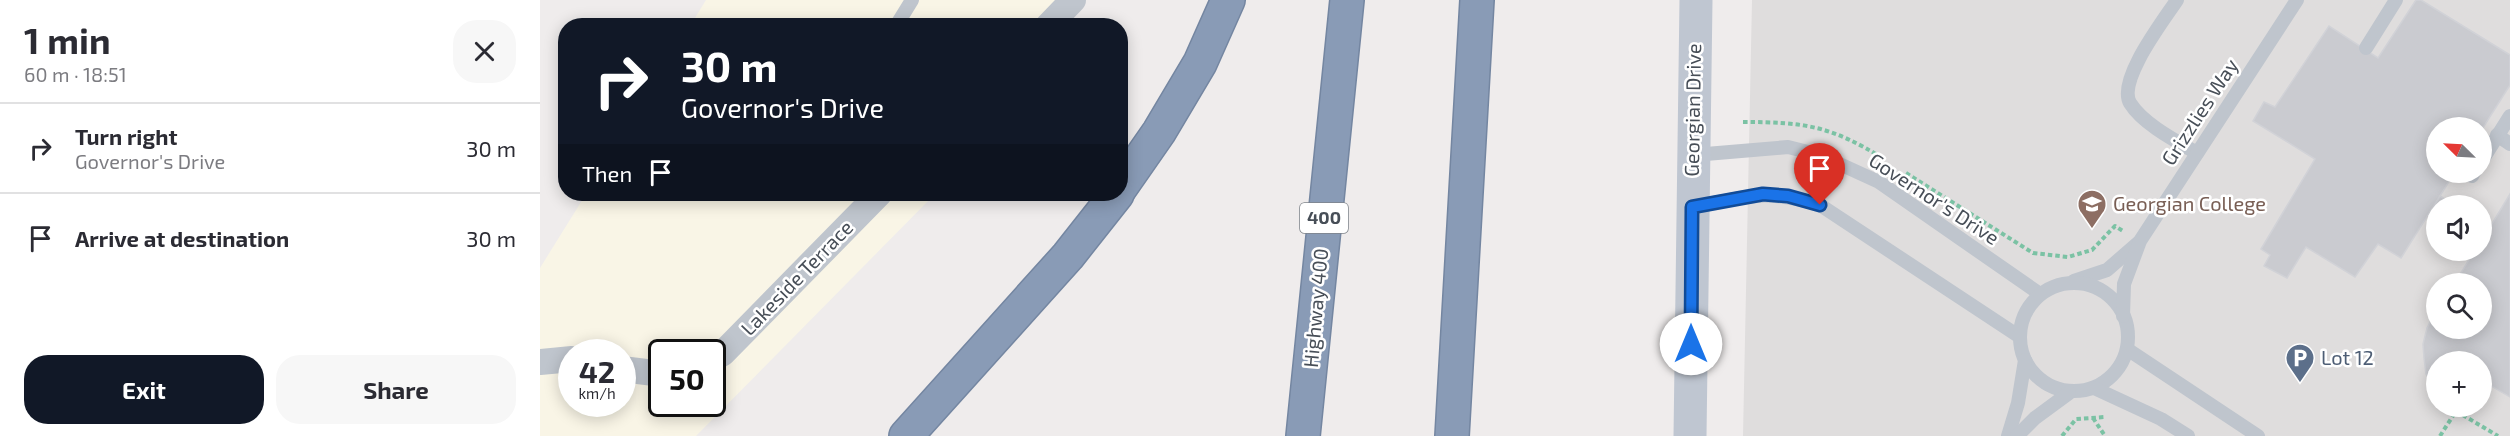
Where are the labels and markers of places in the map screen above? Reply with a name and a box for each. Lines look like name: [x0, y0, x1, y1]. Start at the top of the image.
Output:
pin: [1794, 143, 1845, 205]
school or university icon: Georgian College: [2076, 188, 2108, 230]
place label: Georgian College: [2113, 191, 2266, 215]
parking icon: Lot 12: [2284, 342, 2316, 384]
place label: Lot 12: [2321, 345, 2374, 369]

